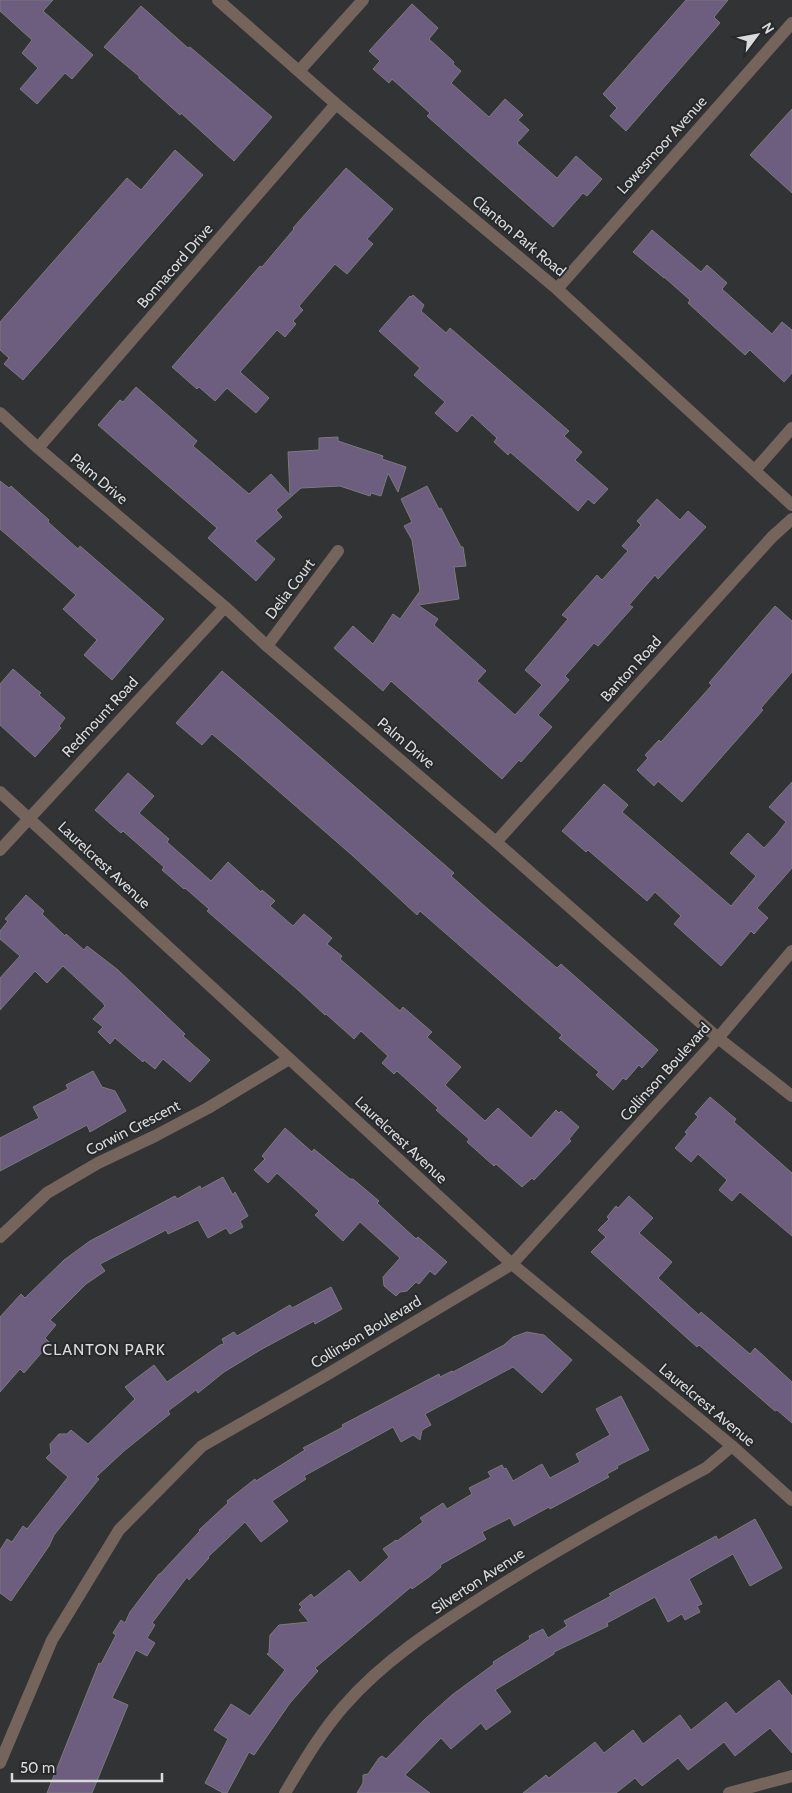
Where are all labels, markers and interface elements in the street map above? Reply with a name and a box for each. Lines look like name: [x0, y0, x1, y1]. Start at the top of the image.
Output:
north arrow: [732, 10, 782, 60]
text: N: [758, 19, 778, 37]
street label: Lowesmoor Avenue: [613, 92, 711, 198]
street label: Clanton Park Road: [469, 192, 569, 280]
street label: Bonnacord Drive: [133, 220, 217, 312]
street label: Palm Drive: [67, 450, 132, 508]
street label: Delia Court: [262, 555, 318, 623]
street label: Banton Road: [597, 633, 665, 705]
street label: Redmount Road: [58, 673, 142, 761]
street label: Palm Drive: [374, 714, 439, 772]
street label: Laurelcrest Avenue: [54, 818, 154, 913]
street label: Collinson Boulevard: [616, 1019, 714, 1125]
street label: Laurelcrest Avenue: [351, 1093, 451, 1188]
street label: Corwin Crescent: [83, 1097, 183, 1159]
street label: Collinson Boulevard: [308, 1292, 424, 1372]
district label: CLANTON PARK: [42, 1340, 166, 1359]
street label: Laurelcrest Avenue: [655, 1360, 759, 1451]
street label: Silverton Avenue: [428, 1544, 528, 1618]
scale bar: [12, 1750, 162, 1782]
text: 50 m: [20, 1759, 55, 1777]

